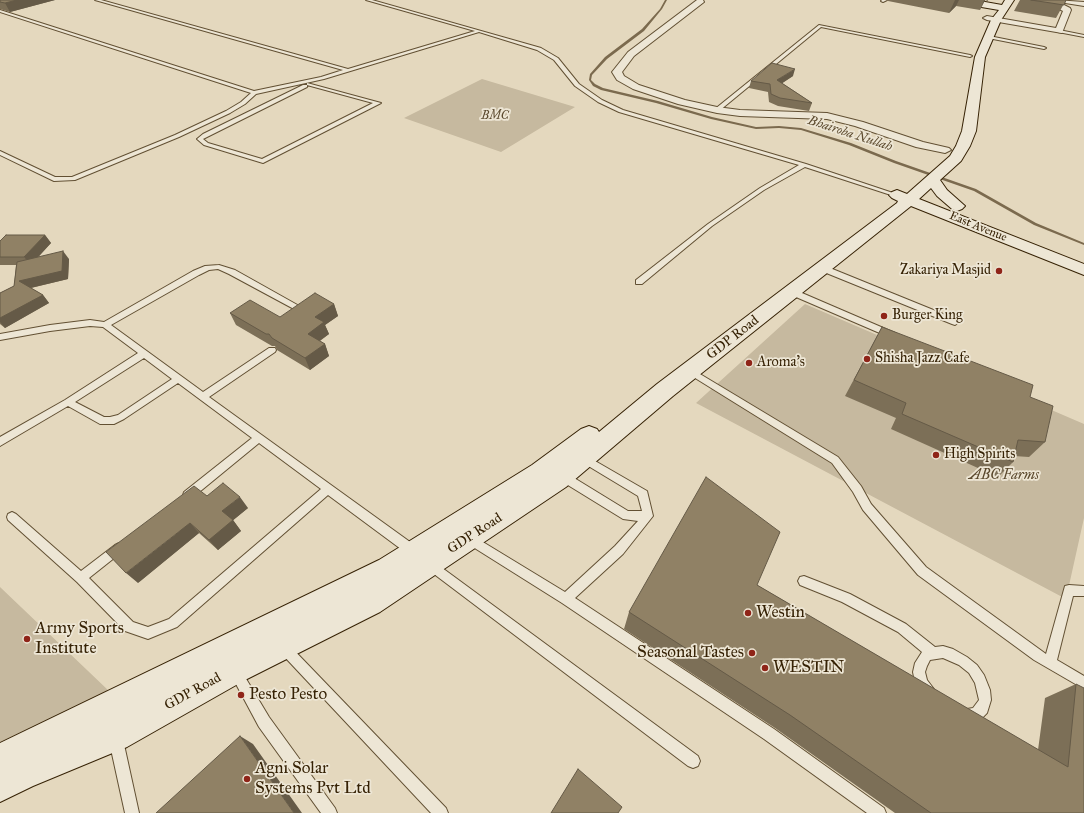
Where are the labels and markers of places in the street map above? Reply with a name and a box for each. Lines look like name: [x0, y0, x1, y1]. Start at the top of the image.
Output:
place label: Zakariya Masjid: [900, 263, 991, 279]
marker: Zakariya Masjid: [994, 266, 1004, 276]
place label: Burger King: [892, 308, 962, 324]
marker: Burger King: [879, 311, 889, 321]
place label: Shisha Jazz Cafe: [875, 351, 970, 367]
marker: Shisha Jazz Cafe: [862, 354, 872, 364]
place label: Aroma's: [757, 355, 805, 371]
marker: Aroma's: [744, 358, 754, 368]
place label: High Spirits: [944, 447, 1015, 463]
marker: High Spirits: [931, 450, 941, 460]
place label: Westin: [756, 603, 805, 623]
marker: Westin: [743, 608, 753, 618]
place label: Army Sports Institute: [35, 619, 124, 659]
marker: Army Sports Institute: [22, 634, 32, 644]
place label: Seasonal Tastes: [637, 643, 744, 663]
marker: Seasonal Tastes: [747, 648, 757, 658]
place label: WESTIN: [773, 658, 844, 678]
marker: WESTIN: [760, 663, 770, 673]
place label: Pesto Pesto: [249, 685, 327, 705]
marker: Pesto Pesto: [236, 690, 246, 700]
place label: Agni Solar Systems Pvt Ltd: [255, 759, 371, 799]
marker: Agni Solar Systems Pvt Ltd: [242, 774, 252, 784]

